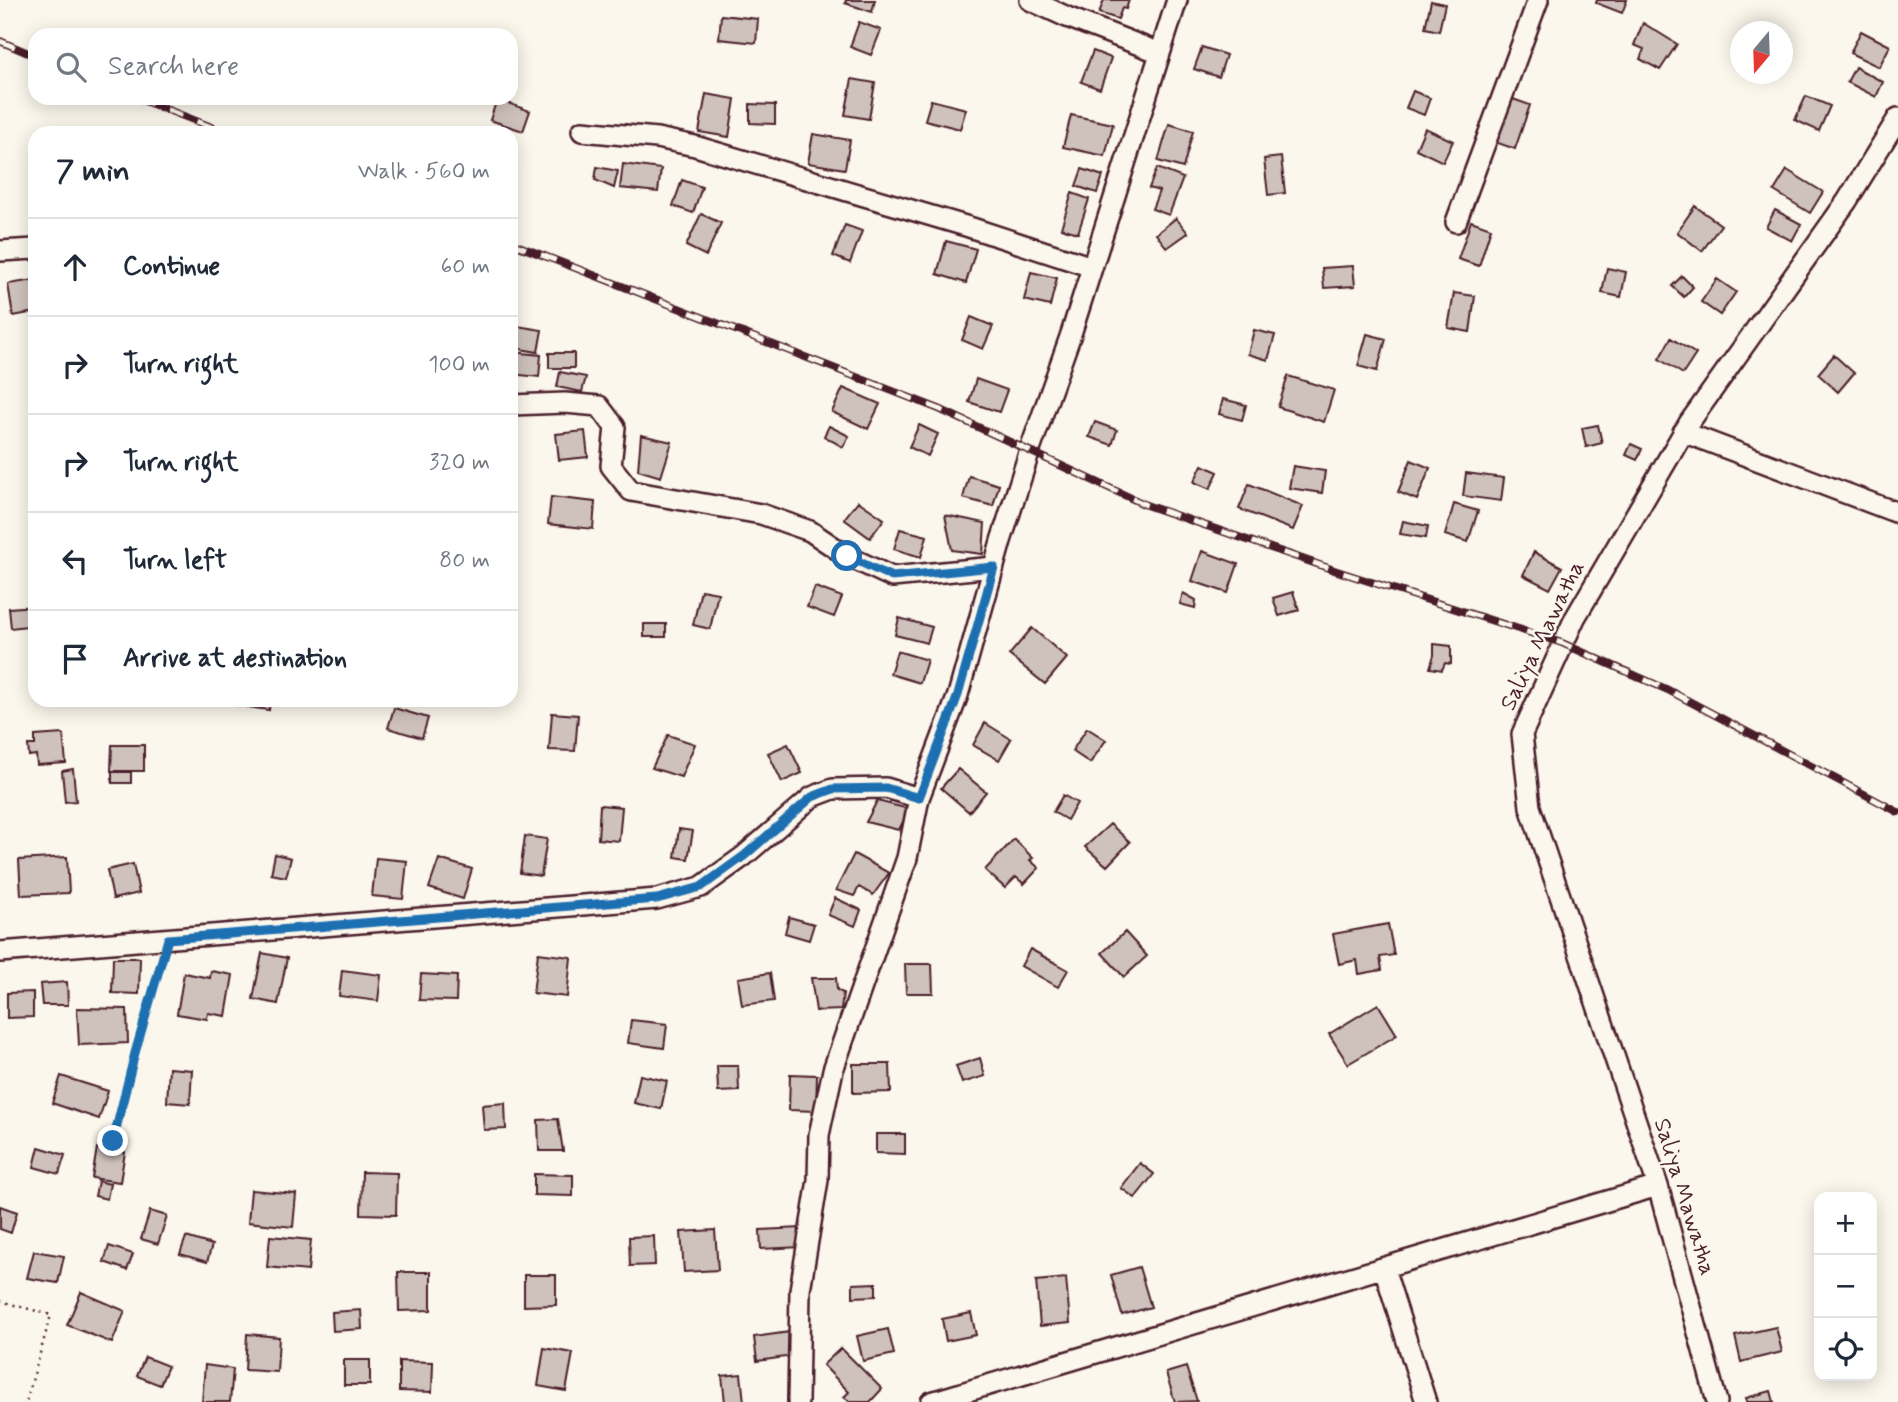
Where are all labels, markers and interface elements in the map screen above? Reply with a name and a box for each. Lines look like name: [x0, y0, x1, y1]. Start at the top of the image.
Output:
north arrow: [1730, 21, 1793, 84]
search box: [28, 28, 518, 105]
icon: search: [52, 48, 90, 86]
text: Search here: [108, 50, 239, 84]
text: 7 min: [56, 152, 130, 191]
text: Walk · 560 m: [358, 157, 490, 187]
icon: ahead: [56, 248, 94, 286]
text: Continue: [123, 250, 220, 284]
text: 60 m: [441, 252, 490, 282]
icon: right: [56, 346, 94, 384]
text: Turn right: [123, 348, 239, 382]
text: 100 m: [428, 350, 490, 380]
icon: right: [56, 444, 94, 482]
text: Turn right: [123, 446, 239, 480]
text: 320 m: [429, 448, 490, 478]
route start: [831, 540, 862, 571]
icon: left: [56, 542, 94, 580]
text: Turn left: [123, 544, 227, 578]
text: 80 m: [439, 546, 490, 576]
street label: Saliya Mawatha: [1494, 556, 1592, 716]
icon: arrive: [56, 640, 94, 678]
text: Arrive at destination: [123, 642, 347, 676]
street label: Saliya Mawatha: [1646, 1115, 1722, 1279]
route end: [97, 1125, 128, 1156]
map controls: [1814, 1192, 1877, 1381]
button: +: [1814, 1192, 1877, 1255]
button: −: [1814, 1255, 1877, 1318]
button: locate: [1814, 1318, 1877, 1381]

